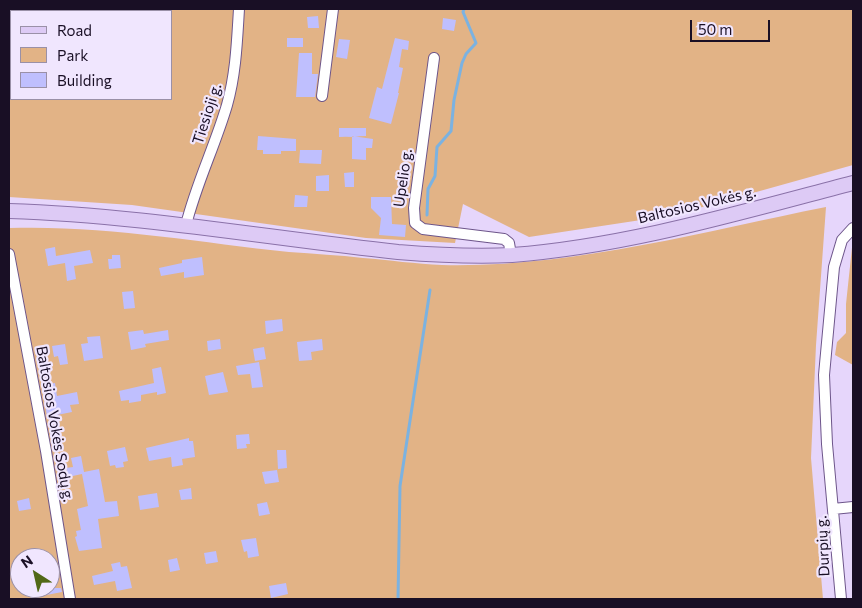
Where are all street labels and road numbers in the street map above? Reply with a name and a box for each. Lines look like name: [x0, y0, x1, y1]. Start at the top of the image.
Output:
street label: Tiesioji g.: [189, 81, 225, 147]
street label: Upelio g.: [390, 148, 416, 208]
street label: Baltosios Vokės g.: [636, 183, 758, 227]
street label: Baltosios Vokės Sodų g.: [32, 344, 78, 504]
street label: Durpių g.: [812, 515, 834, 577]

